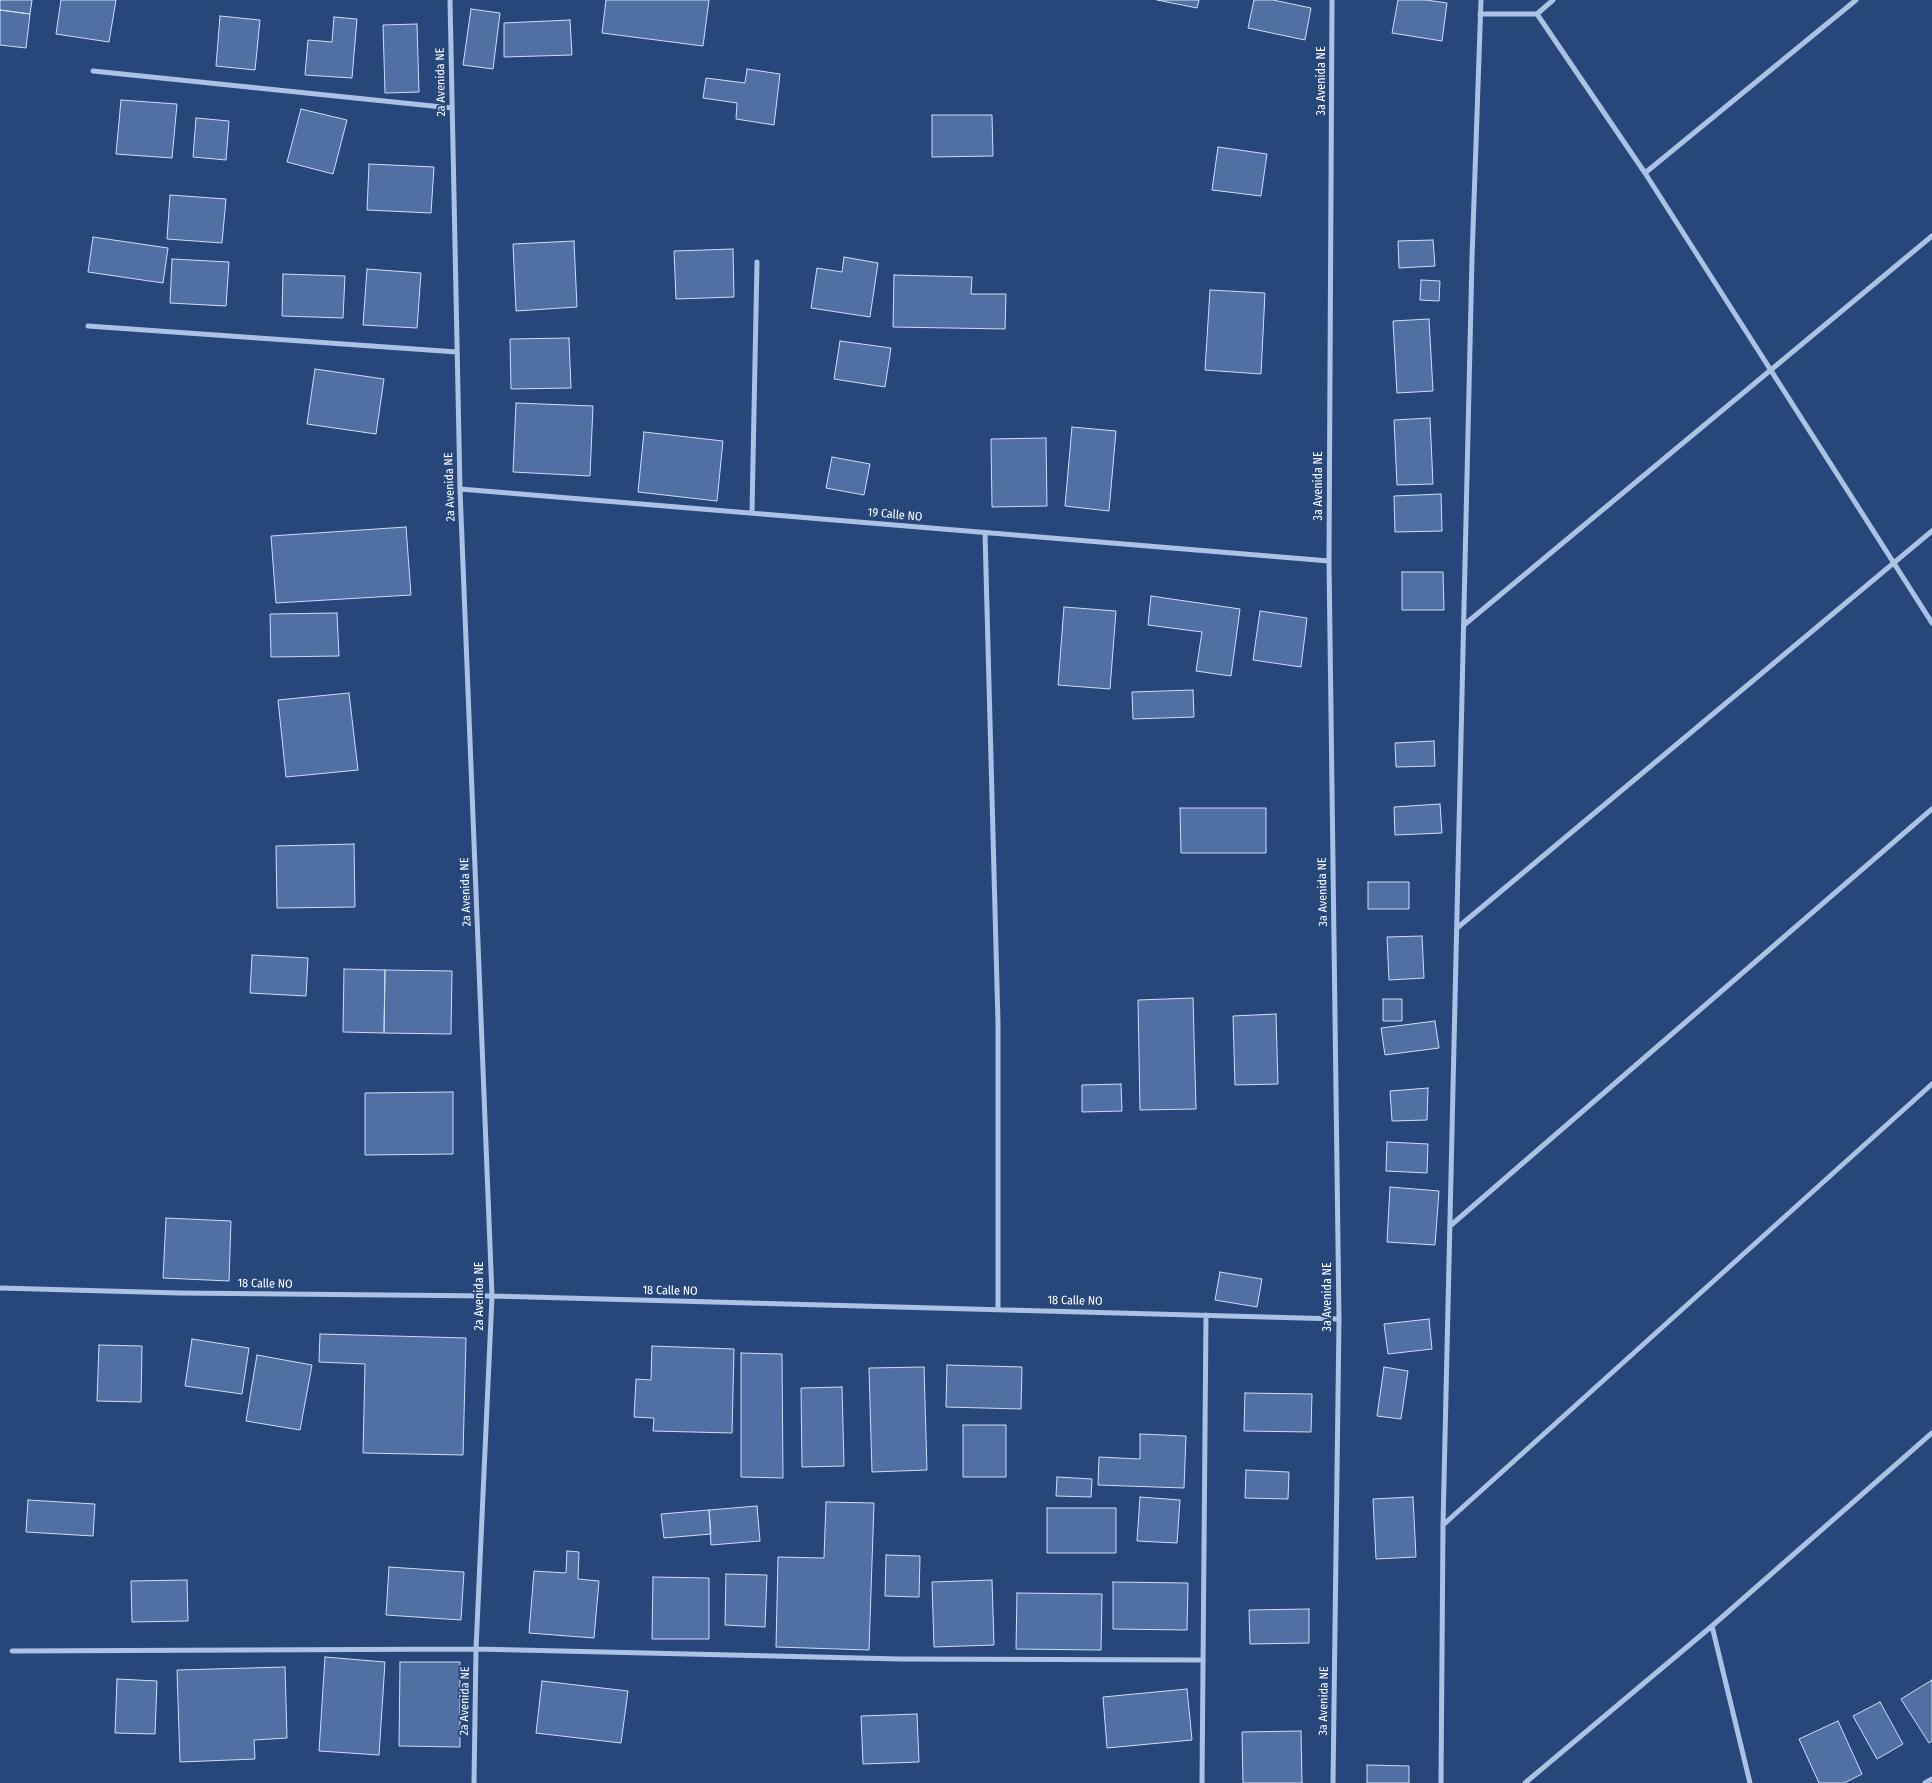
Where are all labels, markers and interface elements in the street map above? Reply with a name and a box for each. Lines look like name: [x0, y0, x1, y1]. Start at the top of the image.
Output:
street label: 3a Avenida NE: [1315, 46, 1329, 116]
street label: 2a Avenida NE: [433, 47, 449, 117]
street label: 3a Avenida NE: [1312, 451, 1326, 521]
street label: 2a Avenida NE: [442, 452, 458, 522]
street label: 19 Calle NO: [867, 505, 923, 525]
street label: 2a Avenida NE: [458, 857, 474, 927]
street label: 3a Avenida NE: [1315, 857, 1331, 927]
street label: 2a Avenida NE: [473, 1262, 487, 1330]
street label: 3a Avenida NE: [1321, 1262, 1335, 1332]
street label: 18 Calle NO: [237, 1276, 293, 1292]
street label: 18 Calle NO: [642, 1283, 698, 1299]
street label: 18 Calle NO: [1047, 1293, 1103, 1309]
street label: 2a Avenida NE: [457, 1666, 473, 1736]
street label: 3a Avenida NE: [1316, 1666, 1332, 1736]

